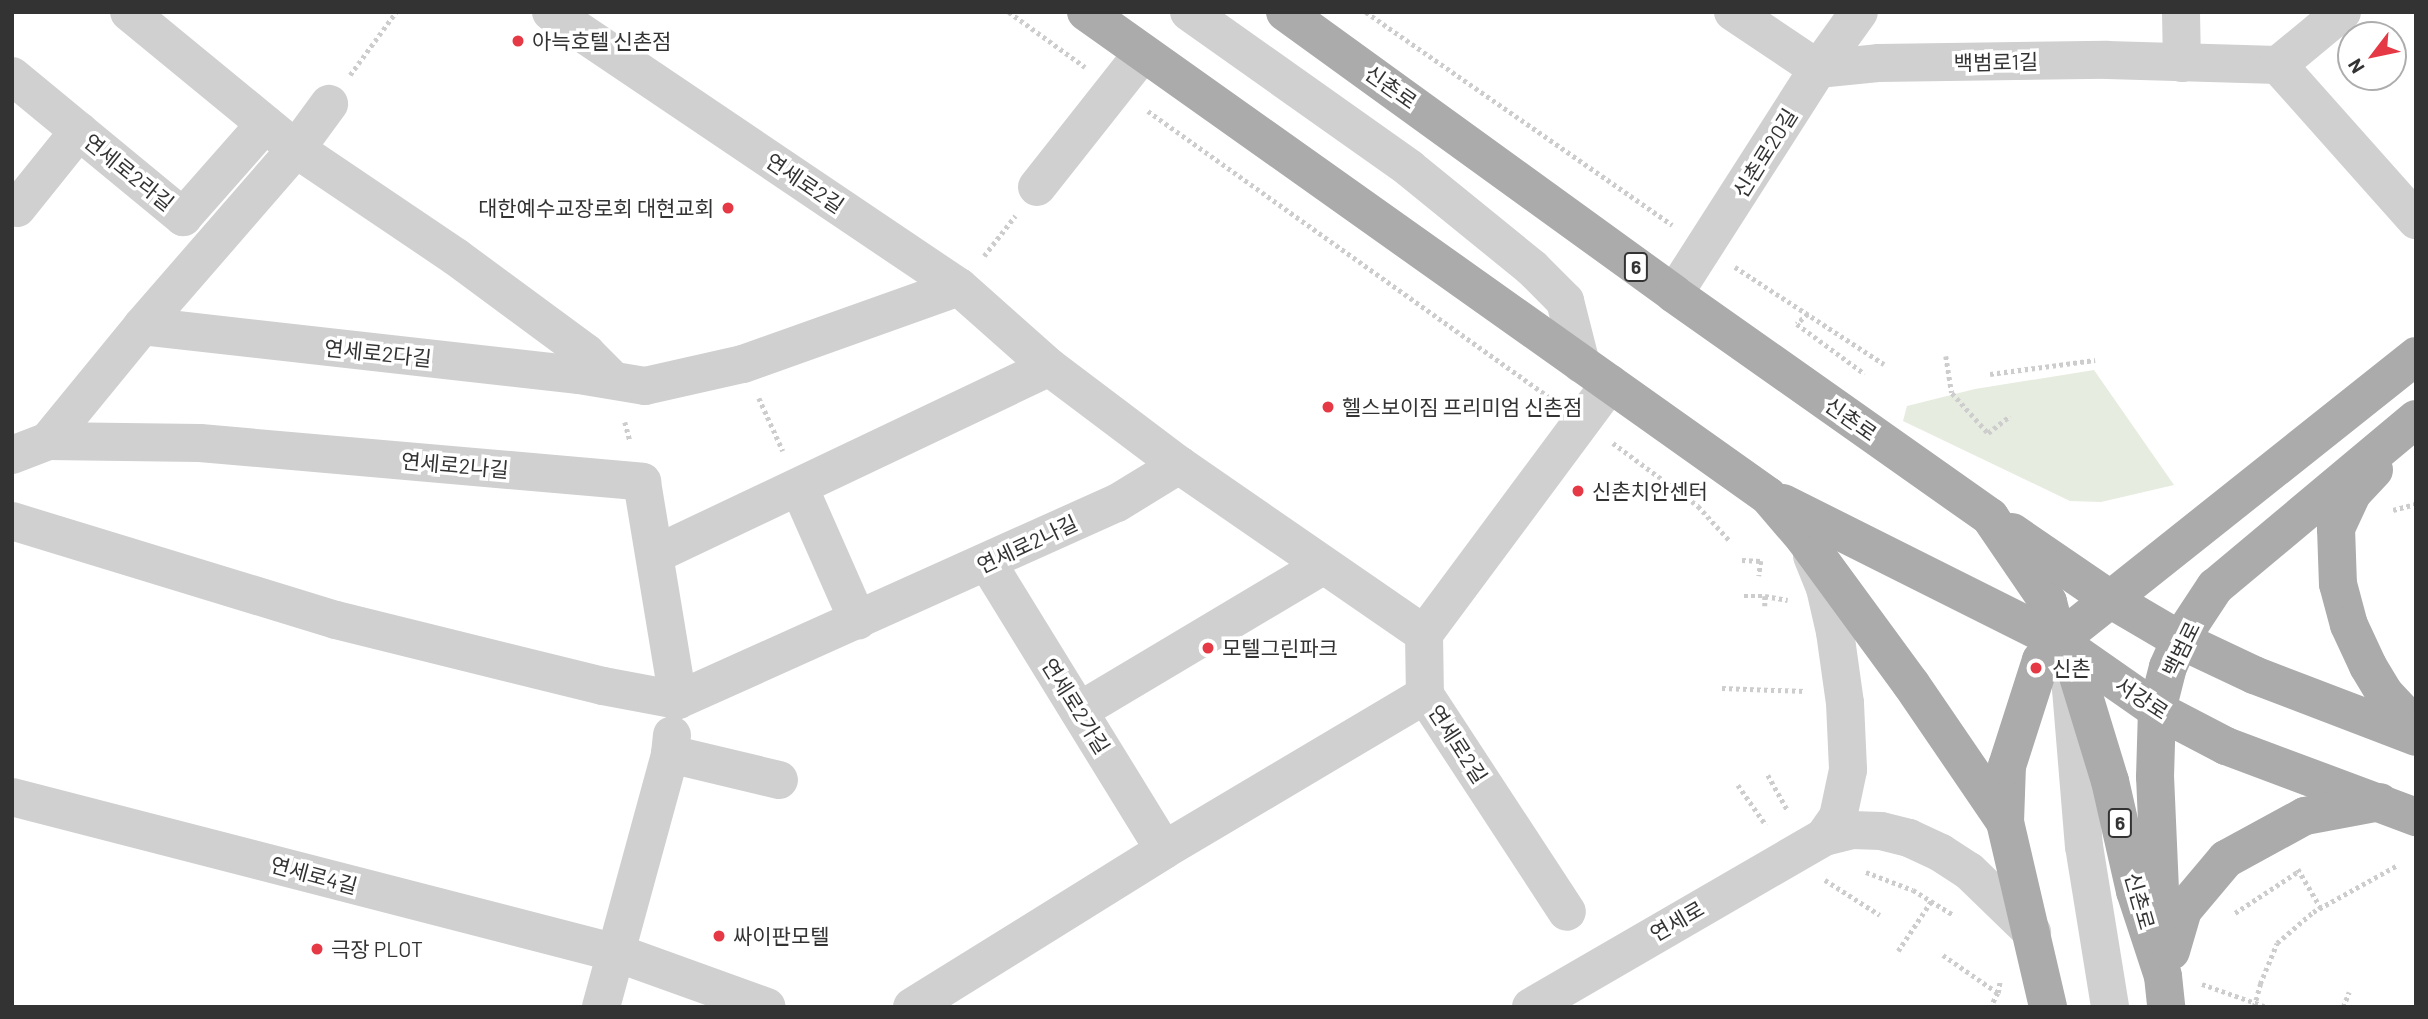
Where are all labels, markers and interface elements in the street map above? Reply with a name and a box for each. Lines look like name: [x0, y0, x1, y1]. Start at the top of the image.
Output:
north arrow: [2337, 21, 2407, 91]
place label: 아늑호텔 신촌점: [532, 28, 671, 54]
marker: 아늑호텔 신촌점: [510, 33, 526, 49]
street label: 백범로1길: [1953, 49, 2039, 75]
text: N: [2342, 55, 2369, 78]
street label: 신촌로: [1360, 60, 1422, 114]
street label: 신촌로20길: [1728, 104, 1802, 202]
street label: 연세로2라길: [79, 128, 179, 216]
street label: 연세로2길: [761, 148, 849, 218]
place label: 대한예수교장로회 대현교회: [478, 195, 714, 221]
marker: 대한예수교장로회 대현교회: [720, 200, 736, 216]
road number: 6: [1624, 252, 1648, 282]
street label: 연세로2다길: [323, 335, 433, 371]
street label: 신촌로: [1820, 392, 1882, 446]
place label: 헬스보이짐 프리미엄 신촌점: [1342, 394, 1582, 420]
marker: 헬스보이짐 프리미엄 신촌점: [1320, 399, 1336, 415]
street label: 연세로2나길: [400, 448, 510, 482]
place label: 신촌치안센터: [1592, 478, 1708, 504]
marker: 신촌치안센터: [1570, 483, 1586, 499]
street label: 연세로2나길: [973, 510, 1081, 578]
street label: 백범로: [2157, 617, 2205, 681]
place label: 모텔그린파크: [1222, 635, 1338, 661]
marker: 모텔그린파크: [1200, 640, 1216, 656]
street label: 연세로2가길: [1037, 654, 1115, 758]
place label: 신촌: [2052, 655, 2091, 681]
marker: 신촌: [2026, 658, 2046, 678]
street label: 서강로: [2111, 672, 2173, 724]
street label: 연세로2길: [1423, 700, 1493, 788]
road number: 6: [2108, 808, 2132, 838]
street label: 연세로4길: [268, 851, 360, 899]
street label: 신촌로: [2120, 870, 2160, 932]
street label: 연세로: [1646, 896, 1708, 946]
place label: 싸이판모텔: [733, 923, 830, 949]
marker: 싸이판모텔: [711, 928, 727, 944]
place label: 극장 PLOT: [331, 936, 423, 962]
marker: 극장 PLOT: [309, 941, 325, 957]

